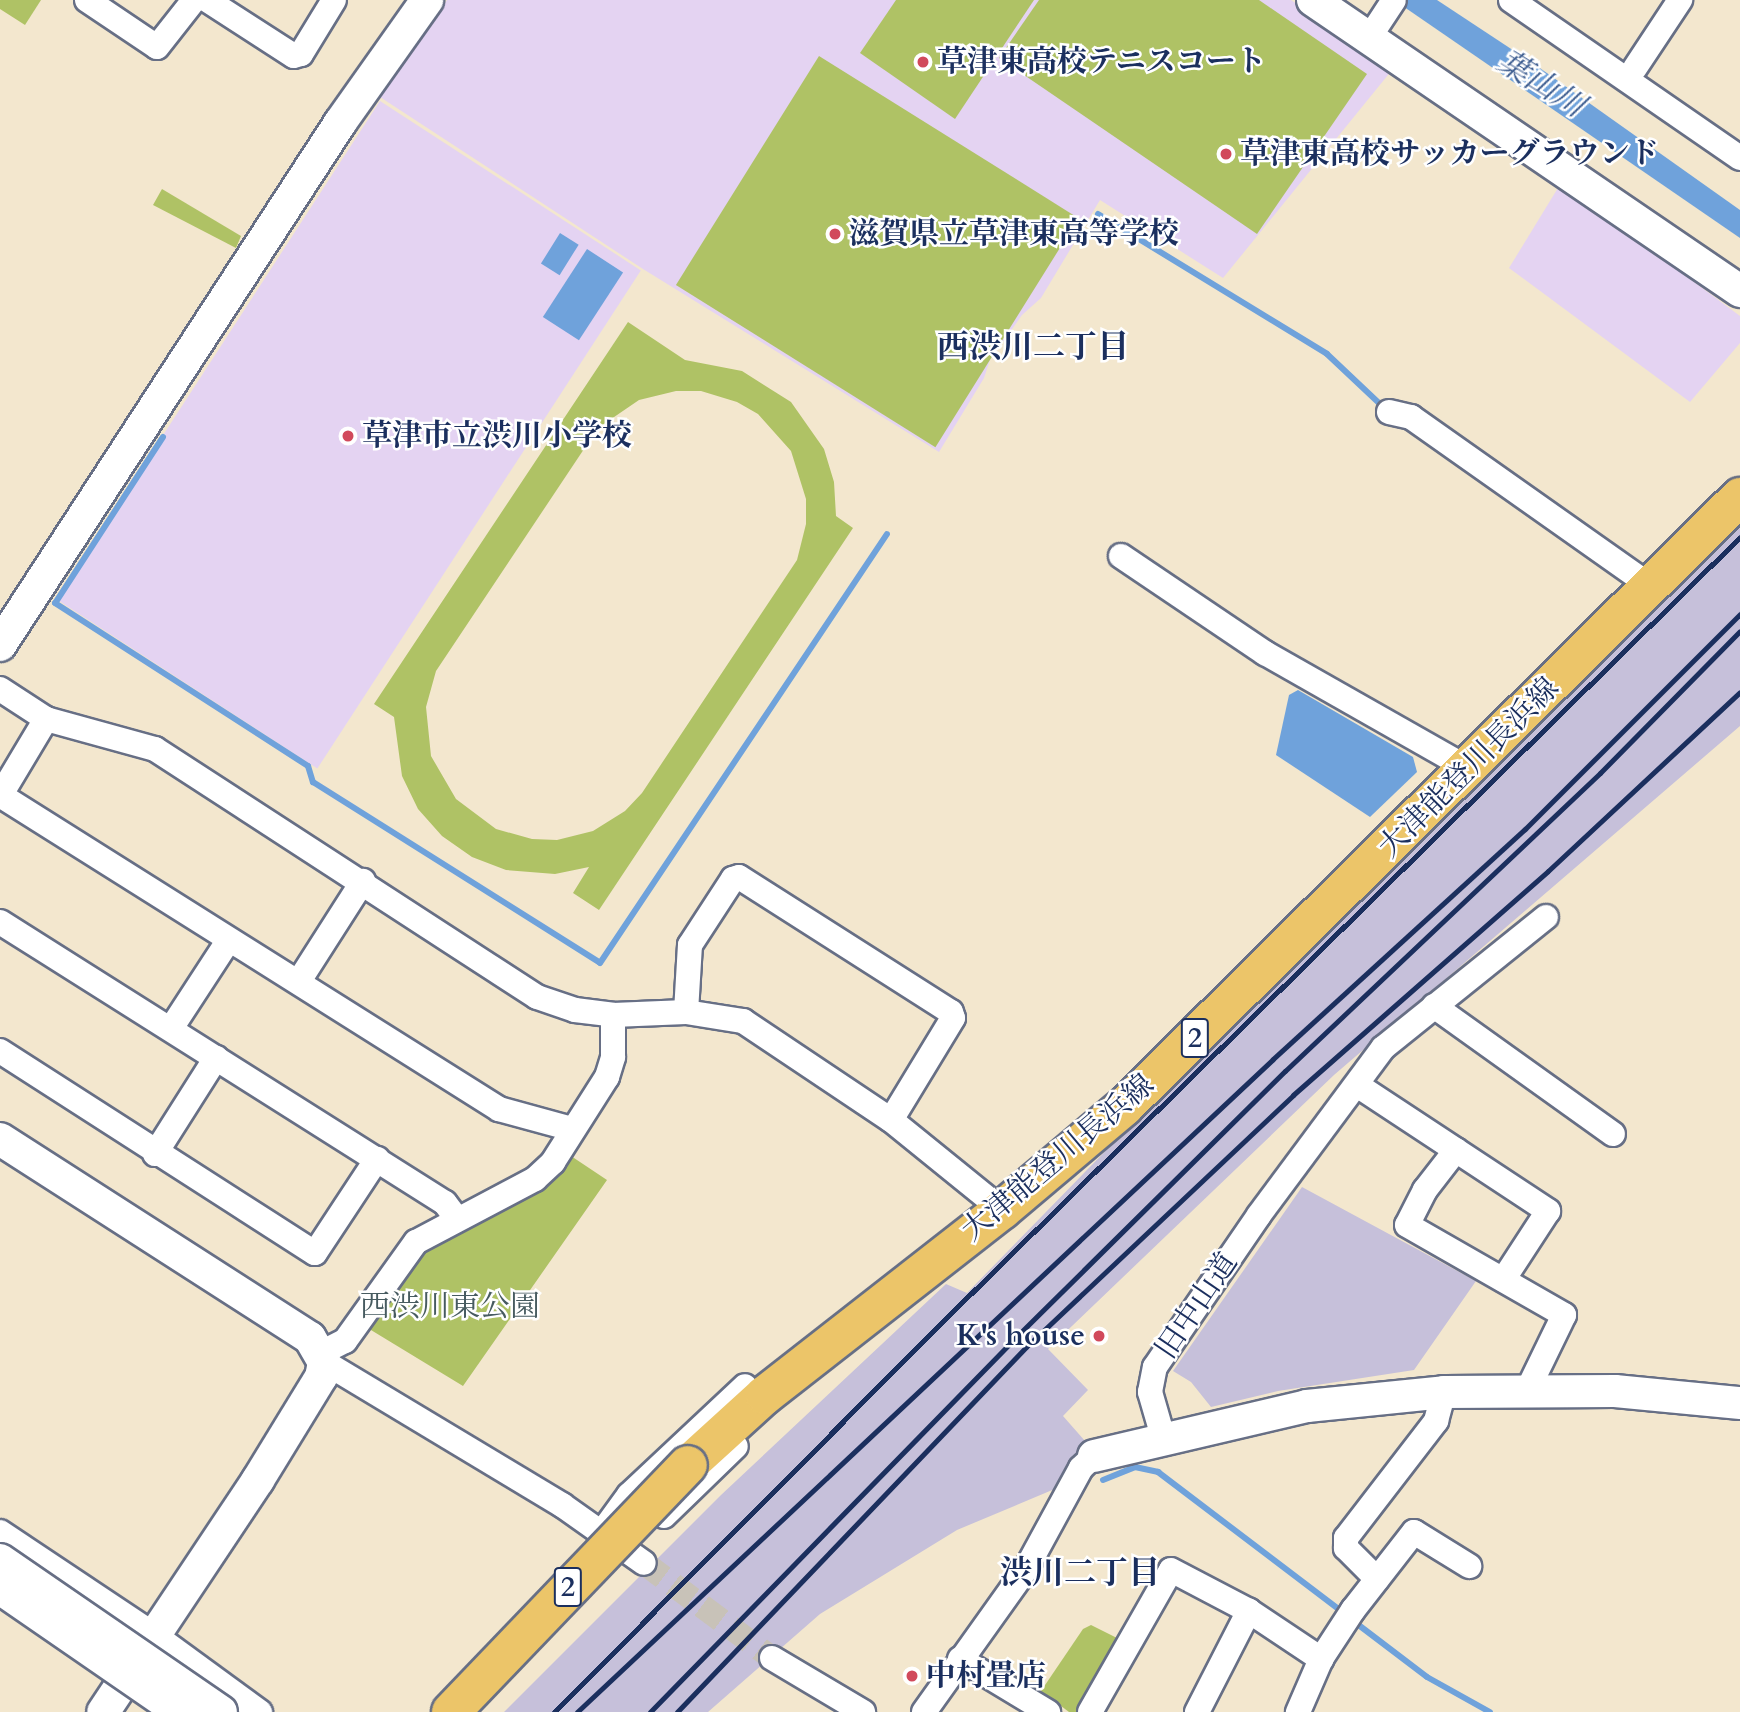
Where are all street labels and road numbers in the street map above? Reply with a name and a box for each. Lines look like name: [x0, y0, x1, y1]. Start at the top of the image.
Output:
street label: 大津能登川長浜線: [1371, 670, 1567, 866]
road number: 2: [1179, 1014, 1211, 1062]
street label: 大津能登川長浜線: [955, 1067, 1161, 1249]
street label: 旧中山道: [1149, 1246, 1245, 1366]
road number: 2: [552, 1562, 584, 1612]

